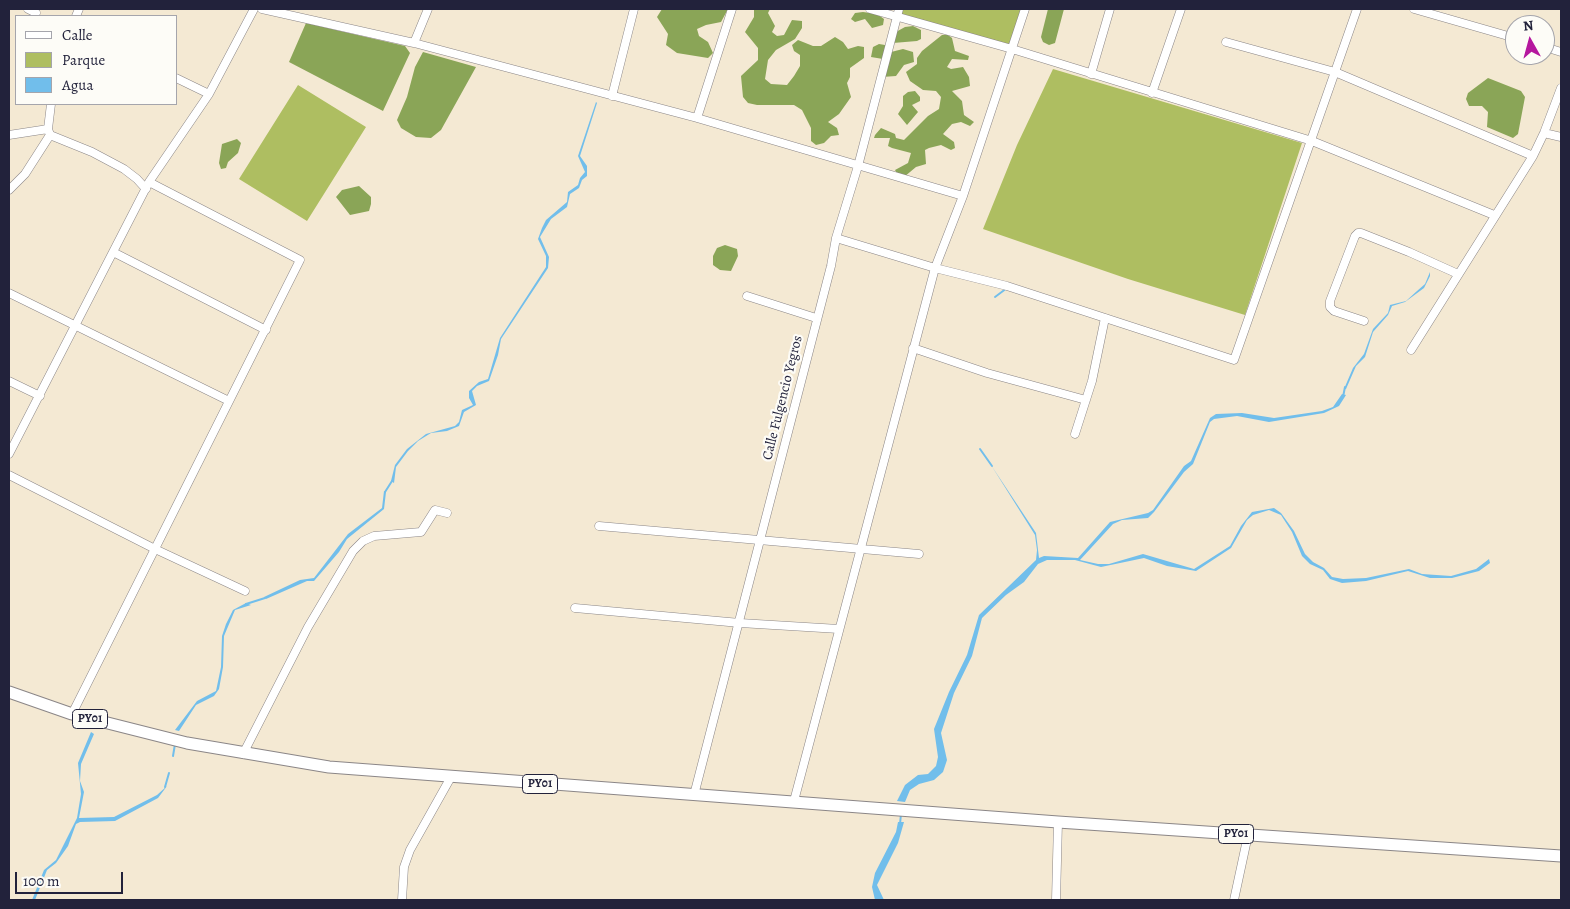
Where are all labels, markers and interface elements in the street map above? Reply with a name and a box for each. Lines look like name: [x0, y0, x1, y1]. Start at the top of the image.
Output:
legend: [15, 15, 178, 105]
north arrow: [1505, 15, 1555, 65]
text: N: [1522, 16, 1534, 36]
text: Calle: [62, 25, 92, 45]
text: Parque: [62, 50, 105, 70]
text: Agua: [62, 75, 93, 95]
street label: Calle Fulgencio Yegros: [759, 334, 807, 462]
road number: PY01: [72, 710, 108, 729]
road number: PY01: [522, 774, 558, 794]
road number: PY01: [1218, 824, 1254, 844]
scale bar: [18, 862, 125, 894]
text: 100 m: [23, 871, 60, 891]

